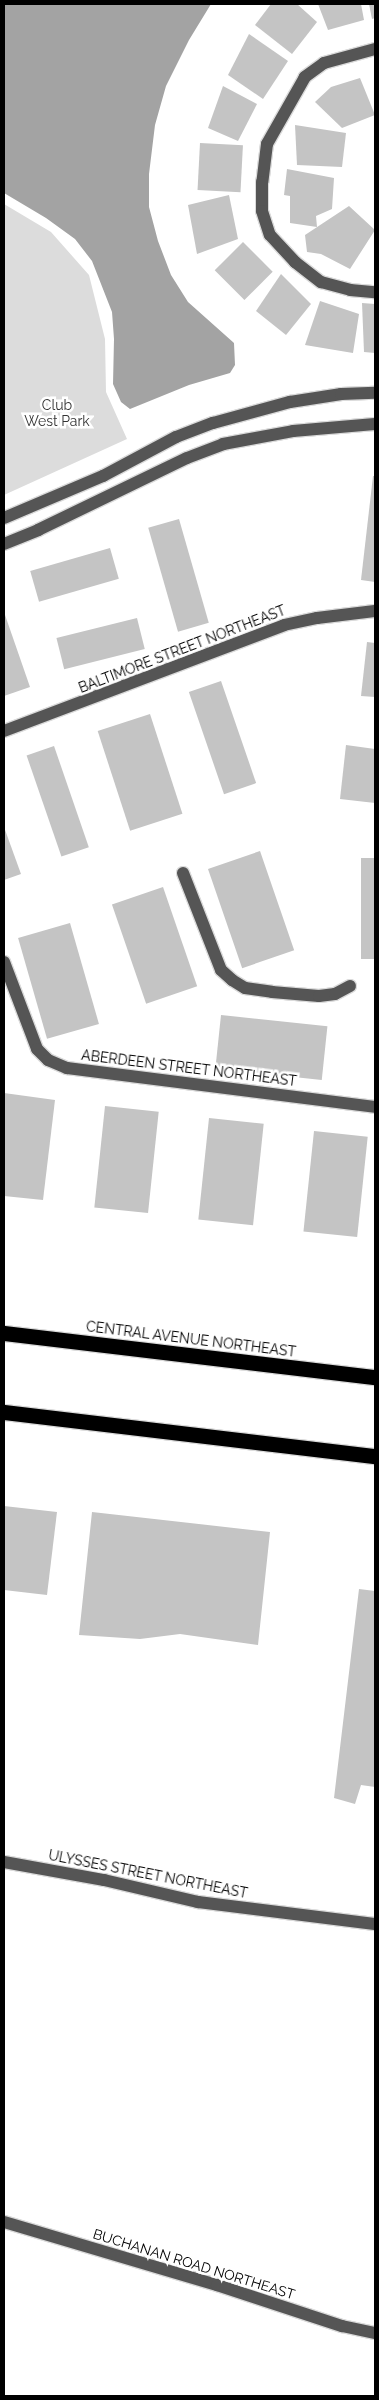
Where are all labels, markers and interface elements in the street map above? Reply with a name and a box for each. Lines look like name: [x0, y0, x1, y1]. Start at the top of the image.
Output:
park label: Club West Park: [24, 397, 90, 430]
street label: BALTIMORE STREET NORTHEAST: [76, 602, 288, 696]
street label: ABERDEEN STREET NORTHEAST: [80, 1046, 298, 1090]
street label: CENTRAL AVENUE NORTHEAST: [85, 1318, 297, 1360]
street label: ULYSSES STREET NORTHEAST: [47, 1846, 249, 1902]
street label: BUCHANAN ROAD NORTHEAST: [91, 2225, 297, 2303]

